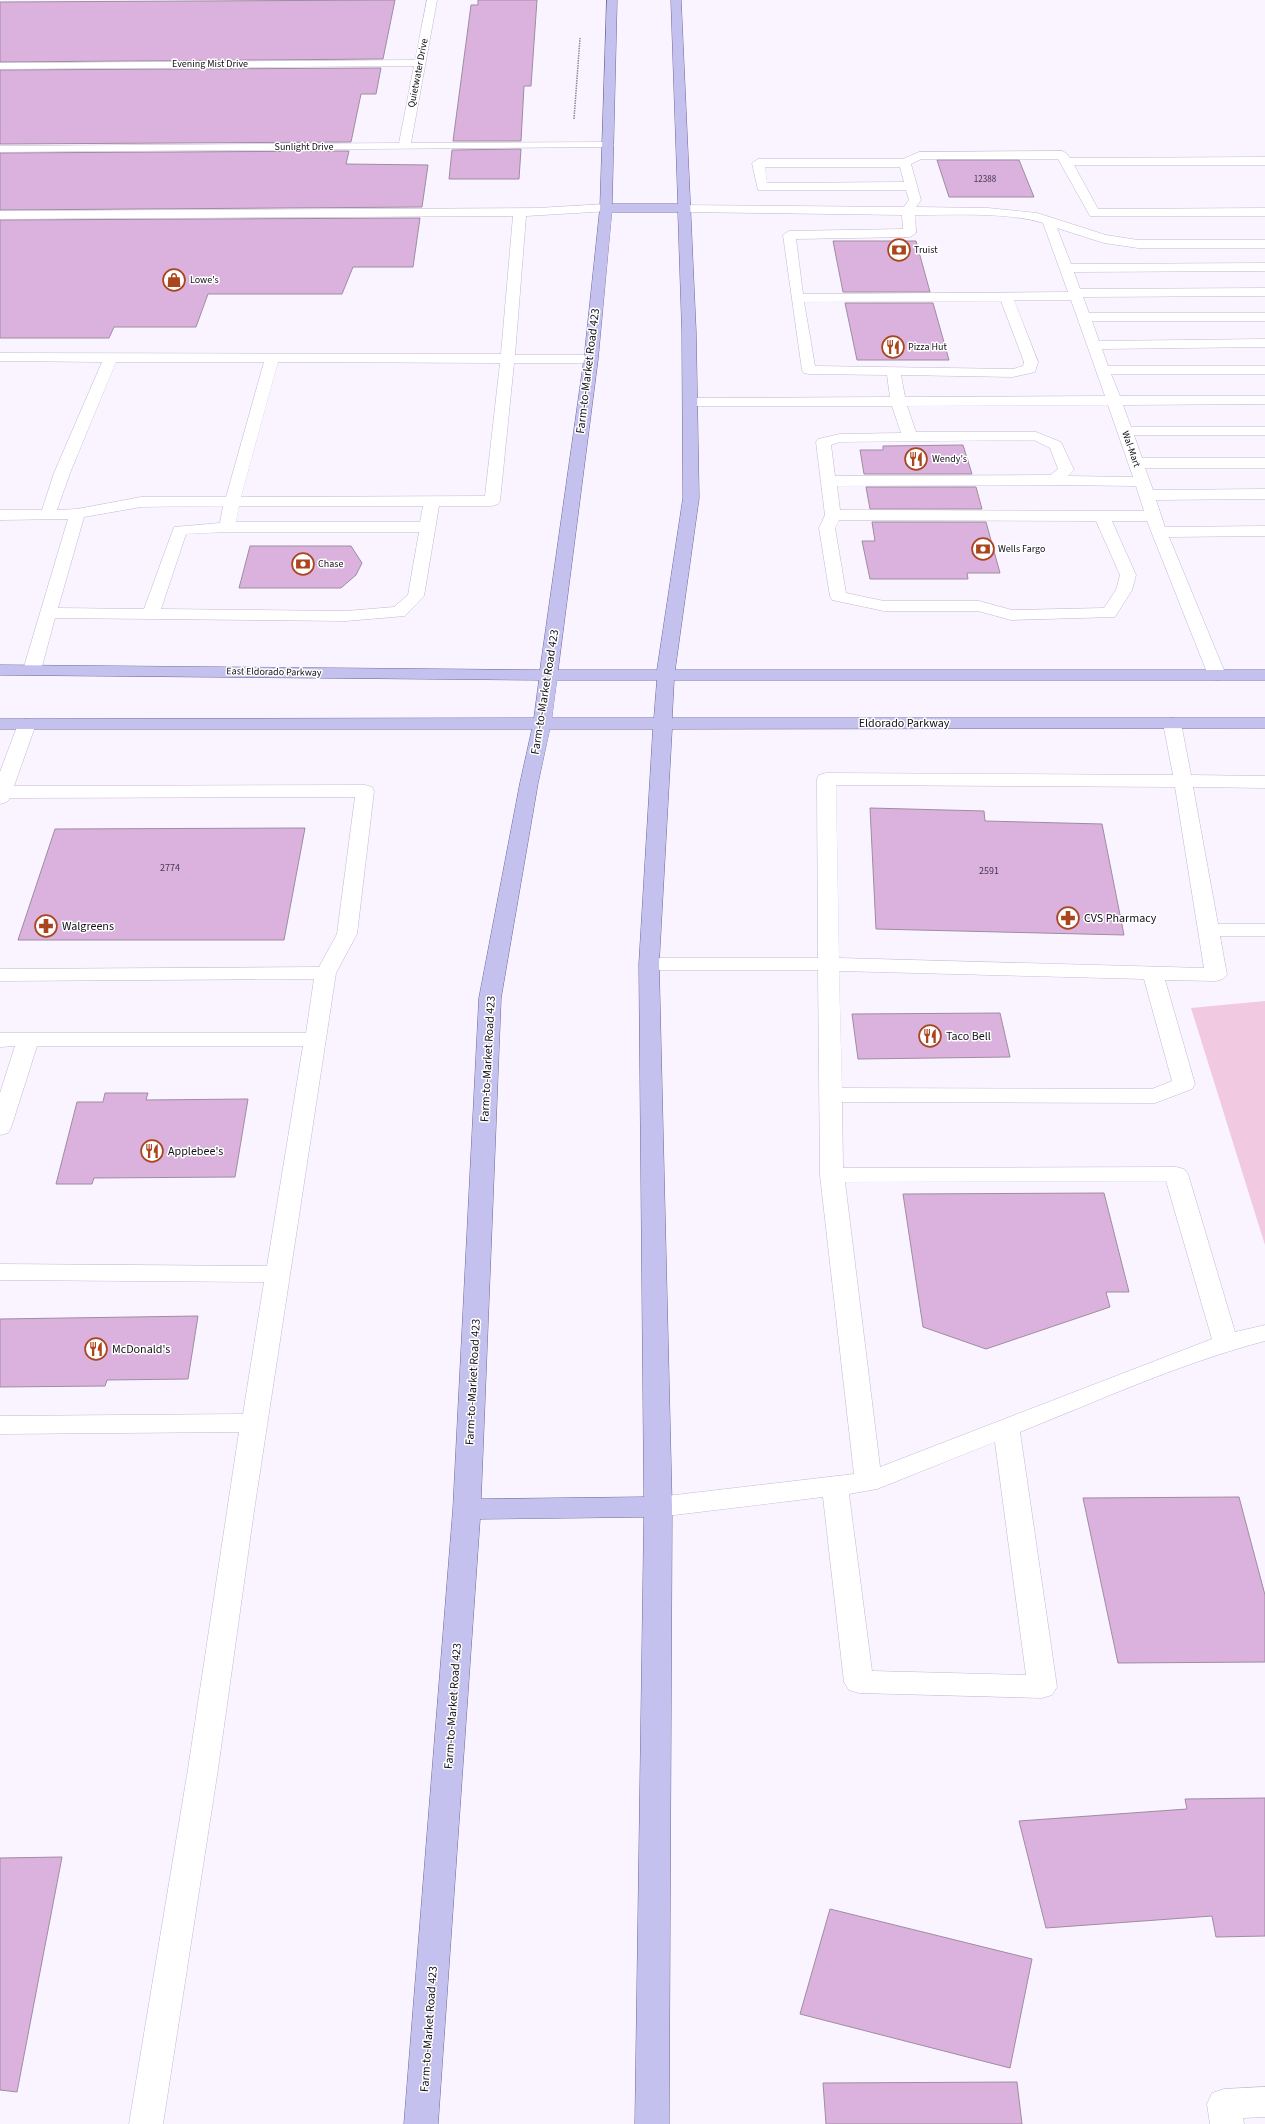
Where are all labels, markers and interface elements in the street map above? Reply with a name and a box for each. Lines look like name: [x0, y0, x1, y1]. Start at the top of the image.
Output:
street label: Quietwater Drive: [404, 37, 432, 109]
street label: Evening Mist Drive: [172, 57, 248, 71]
street label: Sunlight Drive: [275, 140, 333, 154]
house number: 12388: [974, 173, 997, 186]
bank icon: Truist: [886, 237, 912, 263]
place label: Truist: [914, 243, 938, 257]
shop icon: Lowe's: [161, 267, 187, 293]
place label: Lowe's: [190, 273, 219, 287]
street label: Farm-to-Market Road 423: [572, 307, 604, 435]
restaurant icon: Pizza Hut: [880, 334, 906, 360]
place label: Pizza Hut: [908, 340, 947, 354]
street label: Wal-Mart: [1118, 429, 1144, 470]
restaurant icon: Wendy's: [903, 446, 929, 472]
place label: Wendy's: [932, 452, 967, 466]
bank icon: Wells Fargo: [970, 536, 996, 562]
place label: Wells Fargo: [998, 542, 1045, 556]
bank icon: Chase: [290, 551, 316, 577]
place label: Chase: [318, 557, 343, 571]
street label: Farm-to-Market Road 423: [527, 628, 563, 756]
street label: East Eldorado Parkway: [226, 664, 322, 680]
street label: Eldorado Parkway: [859, 715, 950, 732]
house number: 2774: [160, 861, 180, 875]
house number: 2591: [979, 864, 999, 878]
pharmacy icon: CVS Pharmacy: [1055, 905, 1081, 931]
place label: CVS Pharmacy: [1084, 910, 1157, 927]
pharmacy icon: Walgreens: [33, 913, 59, 939]
place label: Walgreens: [62, 918, 114, 935]
street label: Farm-to-Market Road 423: [476, 995, 500, 1123]
restaurant icon: Taco Bell: [917, 1023, 943, 1049]
place label: Taco Bell: [946, 1028, 991, 1045]
restaurant icon: Applebee's: [139, 1138, 165, 1164]
place label: Applebee's: [168, 1143, 223, 1160]
street label: Farm-to-Market Road 423: [461, 1318, 485, 1446]
restaurant icon: McDonald's: [83, 1336, 109, 1362]
place label: McDonald's: [112, 1341, 170, 1358]
street label: Farm-to-Market Road 423: [440, 1642, 466, 1770]
street label: Farm-to-Market Road 423: [416, 1965, 442, 2093]

